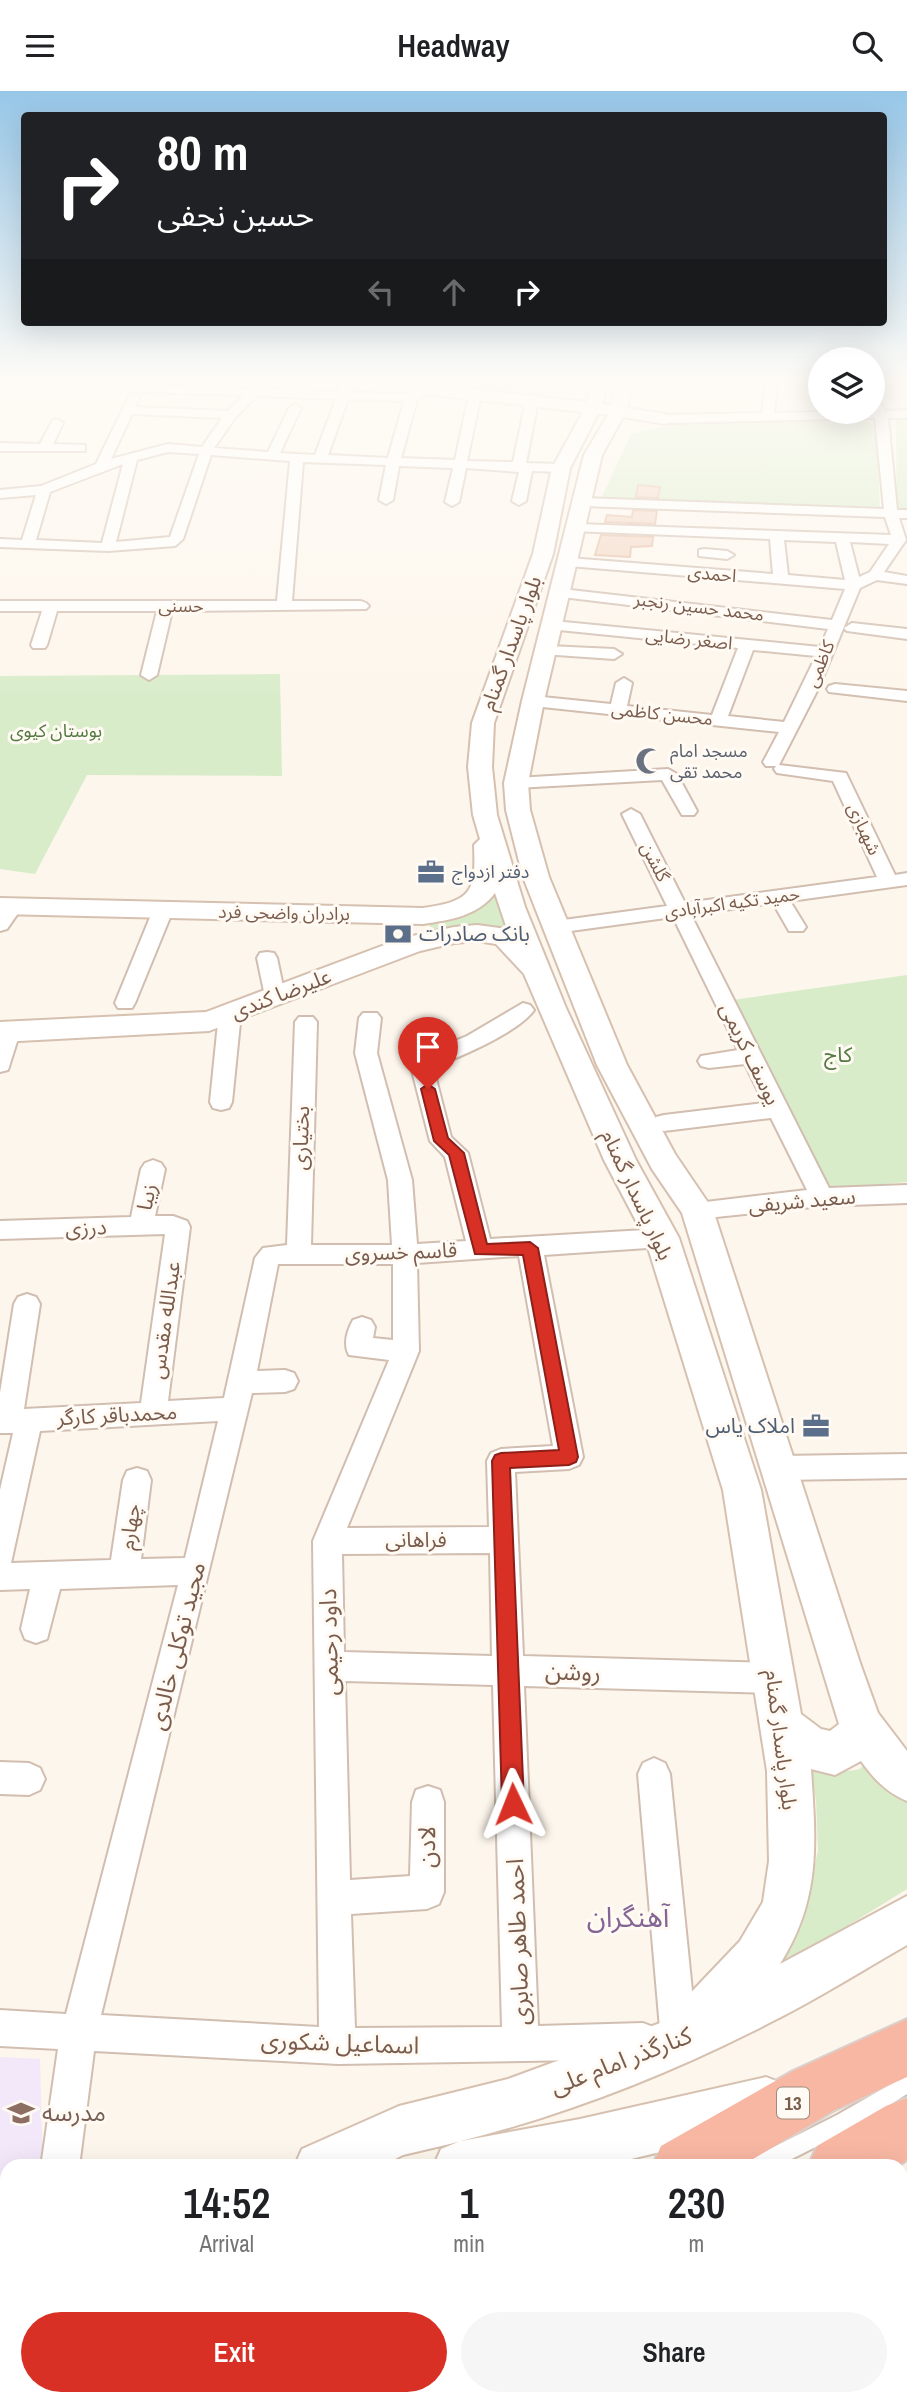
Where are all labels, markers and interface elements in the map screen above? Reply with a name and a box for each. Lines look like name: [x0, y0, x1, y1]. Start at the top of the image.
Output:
text: Headway: [397, 24, 510, 67]
icon: menu: [21, 27, 59, 65]
icon: search: [848, 27, 886, 65]
text: 80 m: [157, 119, 249, 185]
icon: right: [42, 140, 133, 231]
text: حسین نجفی: [157, 193, 314, 236]
icon: left: [362, 273, 400, 311]
icon: ahead: [435, 273, 473, 311]
icon: right: [508, 273, 546, 311]
map controls: [808, 347, 885, 424]
button: layers: [808, 347, 885, 424]
street label: احمدی: [687, 559, 737, 588]
street label: بلوار پاسدار گمنام: [473, 572, 550, 715]
street label: محمد حسین رنجبر: [632, 586, 765, 627]
street label: حسنی: [158, 593, 204, 618]
street label: اصغر رضایی: [644, 622, 734, 655]
street label: کاظمی: [799, 636, 841, 691]
street label: محسن کاظمی: [610, 696, 714, 731]
park label: بوستان کیوی: [10, 718, 102, 743]
place label: مسجد امام محمد تقی: [670, 738, 748, 784]
mosque icon: مسجد امام محمد تقی: [634, 746, 664, 776]
street label: شهبازی: [842, 799, 887, 859]
street label: گلشن: [635, 838, 676, 886]
office icon: دفتر ازدواج: [416, 857, 446, 887]
place label: دفتر ازدواج: [452, 859, 529, 885]
street label: حمید تکیه اکبرآبادی: [663, 881, 801, 924]
street label: برادران واضحی فرد: [218, 899, 350, 926]
bank icon: بانک صادرات: [383, 919, 413, 949]
place label: بانک صادرات: [419, 919, 530, 948]
street label: علیرضا کندی: [227, 961, 335, 1026]
street label: یوسف کریمی: [713, 998, 788, 1110]
pin: [398, 1017, 458, 1089]
icon: arrive: [409, 1028, 447, 1066]
park label: کاج: [824, 1040, 852, 1070]
street label: بختیاری: [285, 1105, 316, 1171]
street label: بلوار پاسدار گمنام: [593, 1125, 680, 1266]
street label: زیبا: [130, 1181, 163, 1213]
street label: سعید شریفی: [747, 1181, 857, 1220]
street label: درزی: [65, 1212, 107, 1243]
street label: قاسم خسروی: [344, 1235, 458, 1269]
street label: عبدالله مقدس: [142, 1259, 187, 1381]
street label: محمدباقر کارگر: [55, 1397, 178, 1432]
place label: املاک یاس: [705, 1411, 795, 1440]
office icon: املاک یاس: [801, 1411, 831, 1441]
street label: چهارم: [112, 1502, 149, 1552]
street label: فراهانی: [385, 1525, 447, 1554]
street label: مجید توکلی خالدی: [140, 1558, 212, 1733]
street label: داود رحیمی: [311, 1588, 345, 1696]
street label: روشن: [545, 1654, 602, 1688]
street label: بلوار پاسدار گمنام: [757, 1668, 804, 1812]
position arrow: [476, 1767, 550, 1841]
street label: لادن: [410, 1826, 442, 1868]
street label: احمد طاهر صابری: [498, 1858, 536, 2026]
district label: آهنگران: [587, 1898, 671, 1936]
street label: کنارگذر امام علی: [545, 2018, 698, 2105]
street label: اسماعیل شکوری: [260, 2023, 420, 2061]
road number: 13: [777, 2087, 809, 2119]
place label: مدرسه: [42, 2096, 106, 2128]
school or university icon: مدرسه: [6, 2098, 36, 2128]
text: 14:52: [183, 2175, 270, 2231]
text: 1: [459, 2175, 479, 2231]
text: 230: [668, 2175, 725, 2231]
text: Arrival: [199, 2228, 254, 2259]
text: min: [453, 2228, 485, 2259]
text: m: [689, 2228, 704, 2259]
button: Exit: [21, 2312, 447, 2392]
button: Share: [461, 2312, 887, 2392]

